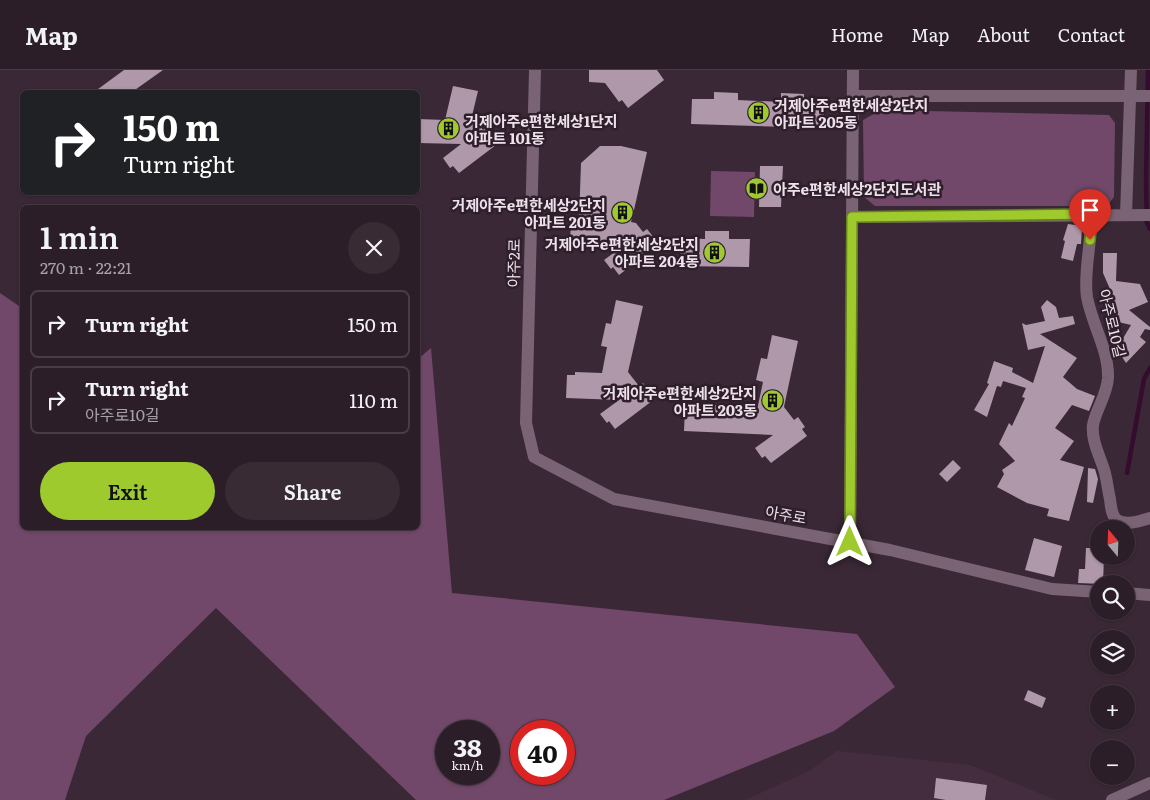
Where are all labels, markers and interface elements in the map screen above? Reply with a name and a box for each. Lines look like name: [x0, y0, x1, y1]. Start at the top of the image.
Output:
text: Map: [25, 17, 78, 52]
text: Home: [831, 21, 883, 48]
text: Map: [911, 21, 949, 48]
text: About: [977, 21, 1030, 48]
text: Contact: [1058, 21, 1125, 48]
place label: 거제아주e편한세상2단지 아파트 205동: [774, 93, 929, 133]
text: 150 m: [123, 100, 220, 152]
building icon: 거제아주e편한세상2단지 아파트 205동: [746, 101, 770, 125]
place label: 거제아주e편한세상1단지 아파트 101동: [465, 109, 618, 149]
icon: right: [40, 110, 105, 175]
building icon: 거제아주e편한세상1단지 아파트 101동: [437, 117, 461, 141]
text: Turn right: [123, 147, 235, 180]
library icon: 아주e편한세상2단지도서관: [745, 176, 769, 200]
place label: 아주e편한세상2단지도서관: [773, 177, 942, 200]
pin: [1069, 189, 1111, 240]
place label: 거제아주e편한세상2단지 아파트 201동: [451, 193, 606, 233]
icon: arrive: [1076, 196, 1104, 224]
building icon: 거제아주e편한세상2단지 아파트 201동: [610, 201, 634, 225]
text: 1 min: [40, 214, 119, 258]
button: close: [348, 222, 400, 274]
place label: 거제아주e편한세상2단지 아파트 204동: [544, 232, 699, 272]
street label: 아주2로: [501, 238, 525, 288]
building icon: 거제아주e편한세상2단지 아파트 204동: [703, 240, 727, 264]
text: 270 m · 22:21: [40, 255, 132, 279]
street label: 아주로10길: [1093, 286, 1133, 360]
icon: right: [42, 310, 70, 338]
text: Turn right: [85, 310, 189, 338]
text: 150 m: [347, 310, 398, 338]
text: Turn right: [85, 374, 189, 402]
place label: 거제아주e편한세상2단지 아파트 203동: [602, 381, 757, 421]
icon: right: [42, 386, 70, 414]
text: 110 m: [349, 386, 398, 414]
building icon: 거제아주e편한세상2단지 아파트 203동: [761, 389, 785, 413]
text: 아주로10길: [85, 402, 160, 426]
button: Exit: [40, 462, 215, 520]
button: Share: [225, 462, 400, 520]
street label: 아주로: [764, 499, 808, 529]
position arrow: [823, 515, 875, 567]
north arrow: [1090, 520, 1135, 565]
map controls: [1090, 520, 1135, 785]
button: search: [1090, 575, 1135, 620]
button: layers: [1090, 630, 1135, 675]
button: +: [1090, 685, 1135, 730]
speed limit sign: 40: [510, 720, 575, 785]
text: 38: [453, 728, 482, 765]
button: −: [1090, 740, 1135, 785]
text: km/h: [452, 756, 483, 774]

